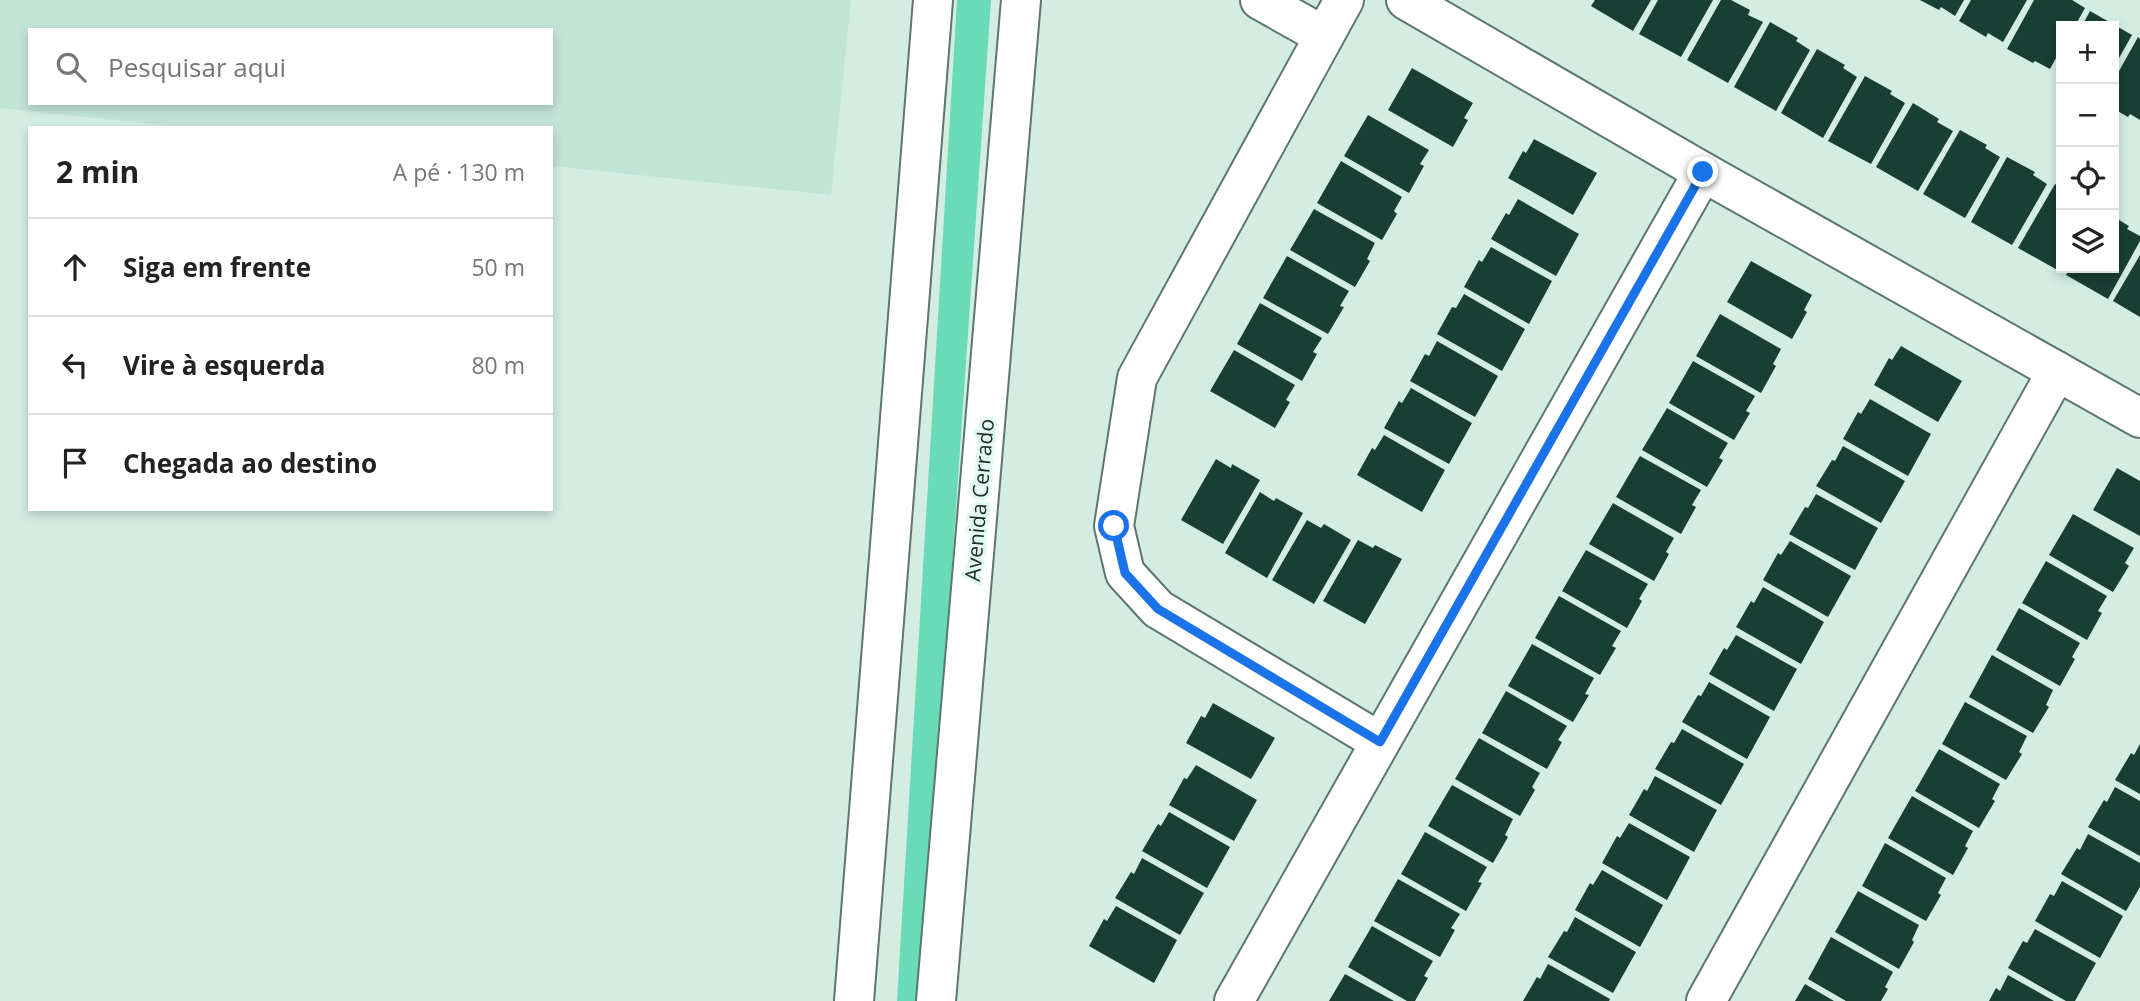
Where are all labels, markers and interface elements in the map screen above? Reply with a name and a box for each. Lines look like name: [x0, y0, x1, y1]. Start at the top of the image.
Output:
map controls: [2056, 21, 2119, 273]
button: +: [2056, 21, 2119, 84]
search box: [28, 28, 553, 105]
icon: search: [52, 48, 90, 86]
text: Pesquisar aqui: [108, 49, 286, 85]
button: −: [2056, 84, 2119, 147]
button: locate: [2056, 147, 2119, 210]
text: 2 min: [56, 151, 139, 192]
text: A pé · 130 m: [393, 156, 525, 188]
route end: [1687, 156, 1718, 187]
button: layers: [2056, 210, 2119, 273]
icon: ahead: [56, 248, 94, 286]
text: Siga em frente: [123, 249, 311, 285]
text: 50 m: [471, 251, 525, 283]
icon: left: [56, 346, 94, 384]
text: Vire à esquerda: [123, 347, 325, 383]
text: 80 m: [471, 349, 525, 381]
street label: Avenida Cerrado: [958, 418, 1000, 582]
icon: arrive: [56, 444, 94, 482]
text: Chegada ao destino: [123, 445, 377, 481]
route start: [1098, 510, 1129, 541]

